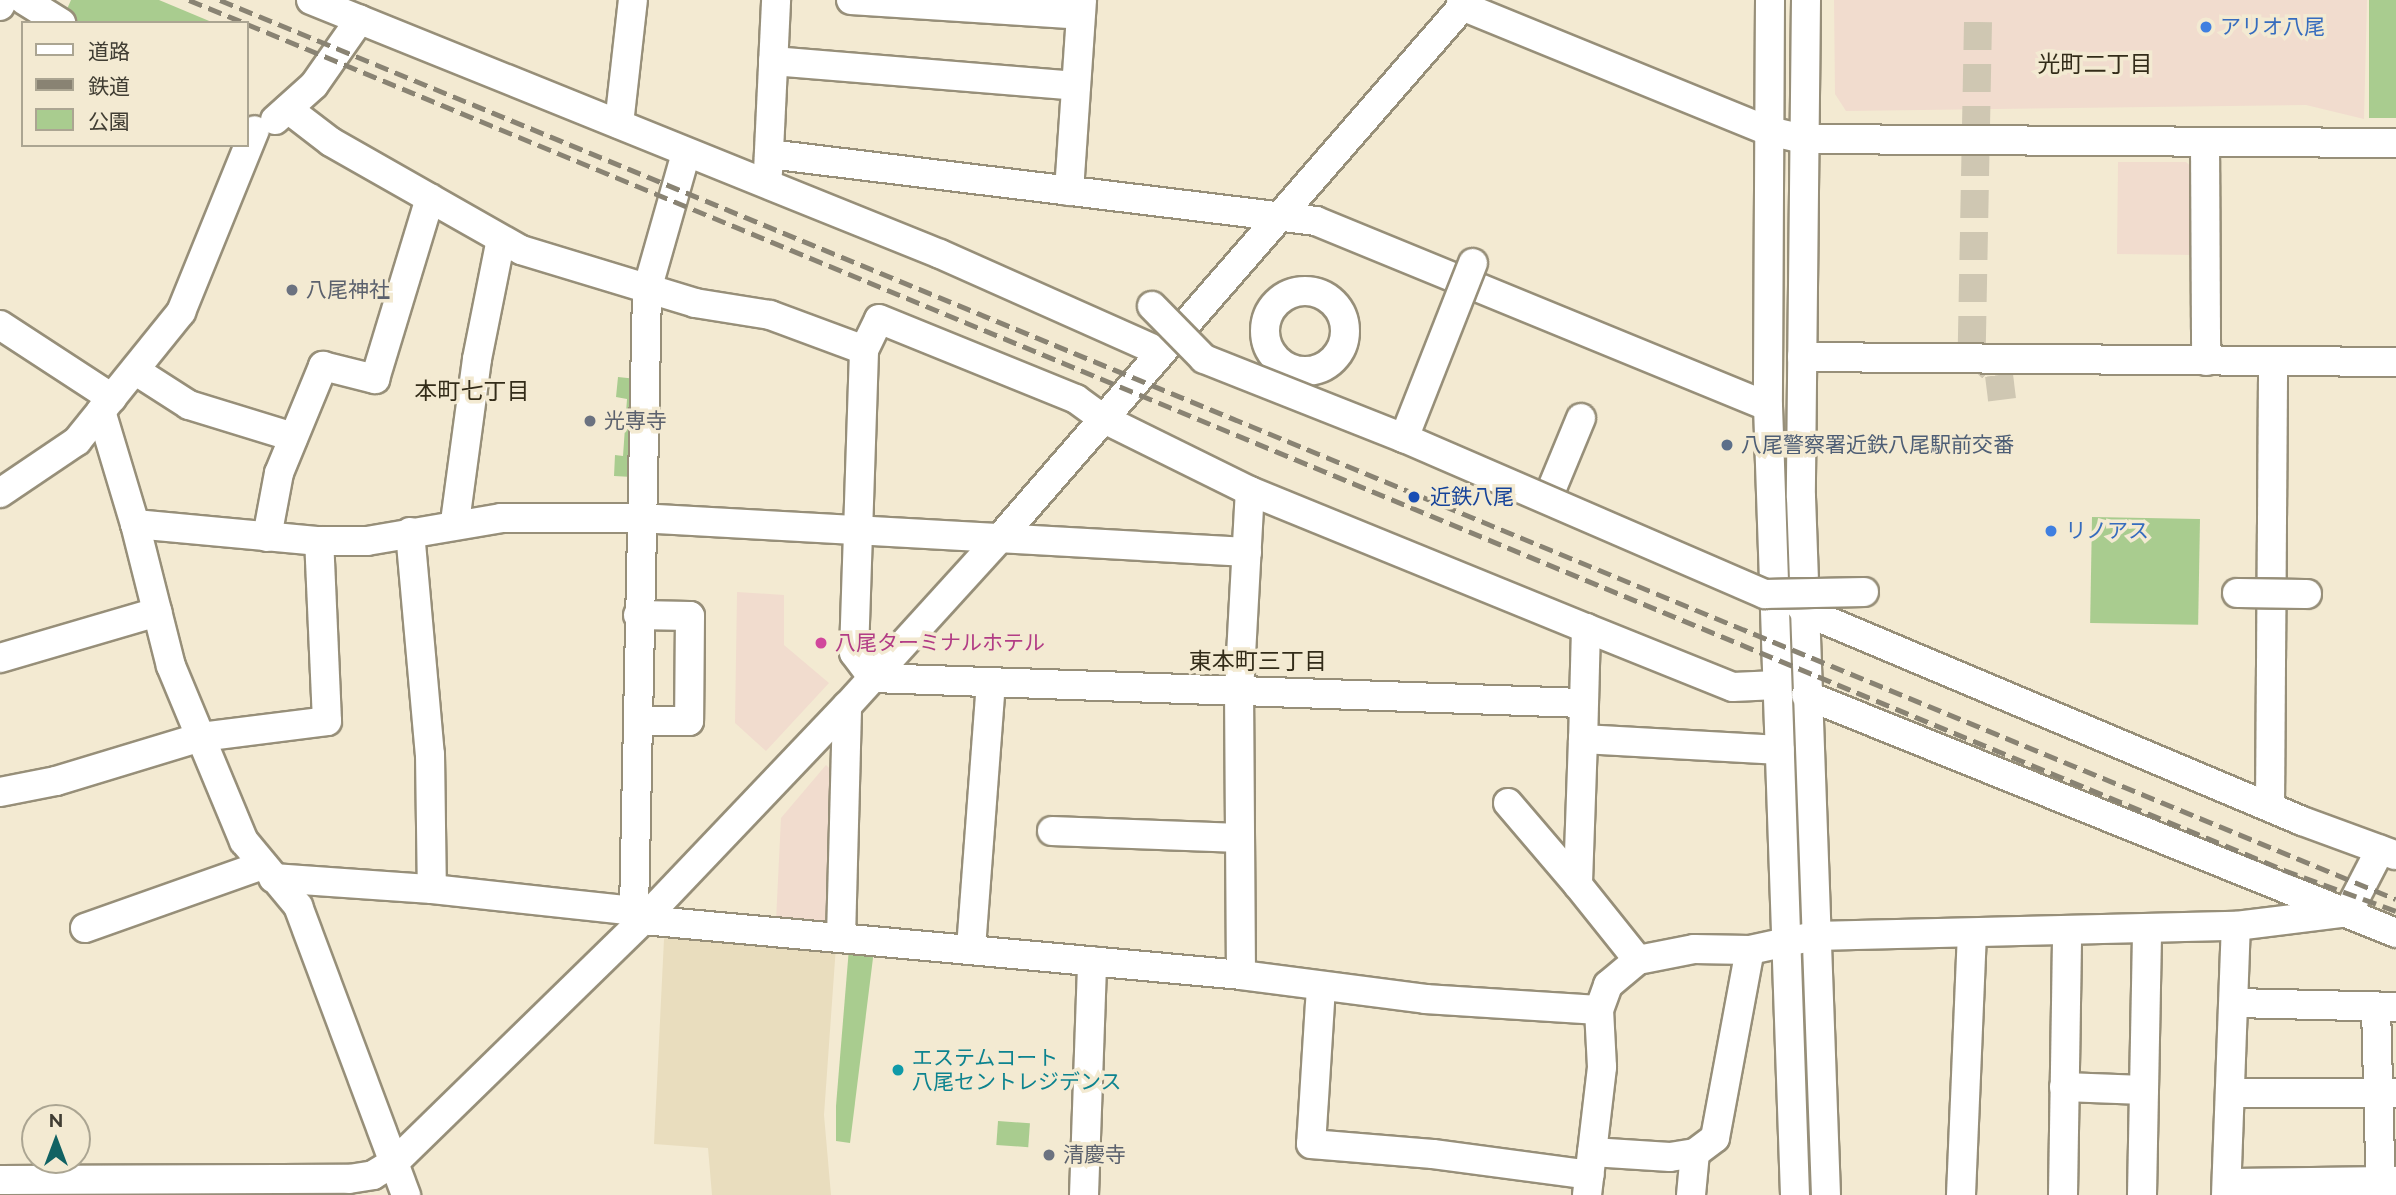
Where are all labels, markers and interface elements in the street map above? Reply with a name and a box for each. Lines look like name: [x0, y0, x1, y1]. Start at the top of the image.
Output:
place label: アリオ八尾: [2220, 14, 2325, 40]
marker: アリオ八尾: [2198, 19, 2214, 35]
legend: [21, 21, 248, 147]
text: 道路: [88, 39, 130, 64]
district label: 光町二丁目: [2038, 50, 2152, 78]
text: 鉄道: [88, 74, 130, 99]
text: 公園: [88, 109, 130, 134]
place label: 八尾神社: [306, 277, 390, 303]
marker: 八尾神社: [284, 282, 300, 298]
district label: 本町七丁目: [415, 377, 529, 405]
place label: 光専寺: [604, 408, 667, 434]
marker: 光専寺: [582, 413, 598, 429]
place label: 八尾警察署近鉄八尾駅前交番: [1741, 432, 2014, 458]
marker: 八尾警察署近鉄八尾駅前交番: [1719, 437, 1735, 453]
place label: 近鉄八尾: [1430, 484, 1514, 510]
marker: 近鉄八尾: [1404, 487, 1424, 507]
place label: リノアス: [2065, 518, 2149, 544]
marker: リノアス: [2043, 523, 2059, 539]
place label: 八尾ターミナルホテル: [835, 630, 1045, 656]
marker: 八尾ターミナルホテル: [813, 635, 829, 651]
district label: 東本町三丁目: [1189, 647, 1327, 675]
place label: エステムコート 八尾セントレジデンス: [912, 1045, 1122, 1095]
marker: エステムコート 八尾セントレジデンス: [890, 1062, 906, 1078]
north arrow: [21, 1104, 91, 1174]
text: N: [49, 1109, 63, 1131]
place label: 清慶寺: [1063, 1142, 1126, 1168]
marker: 清慶寺: [1041, 1147, 1057, 1163]

